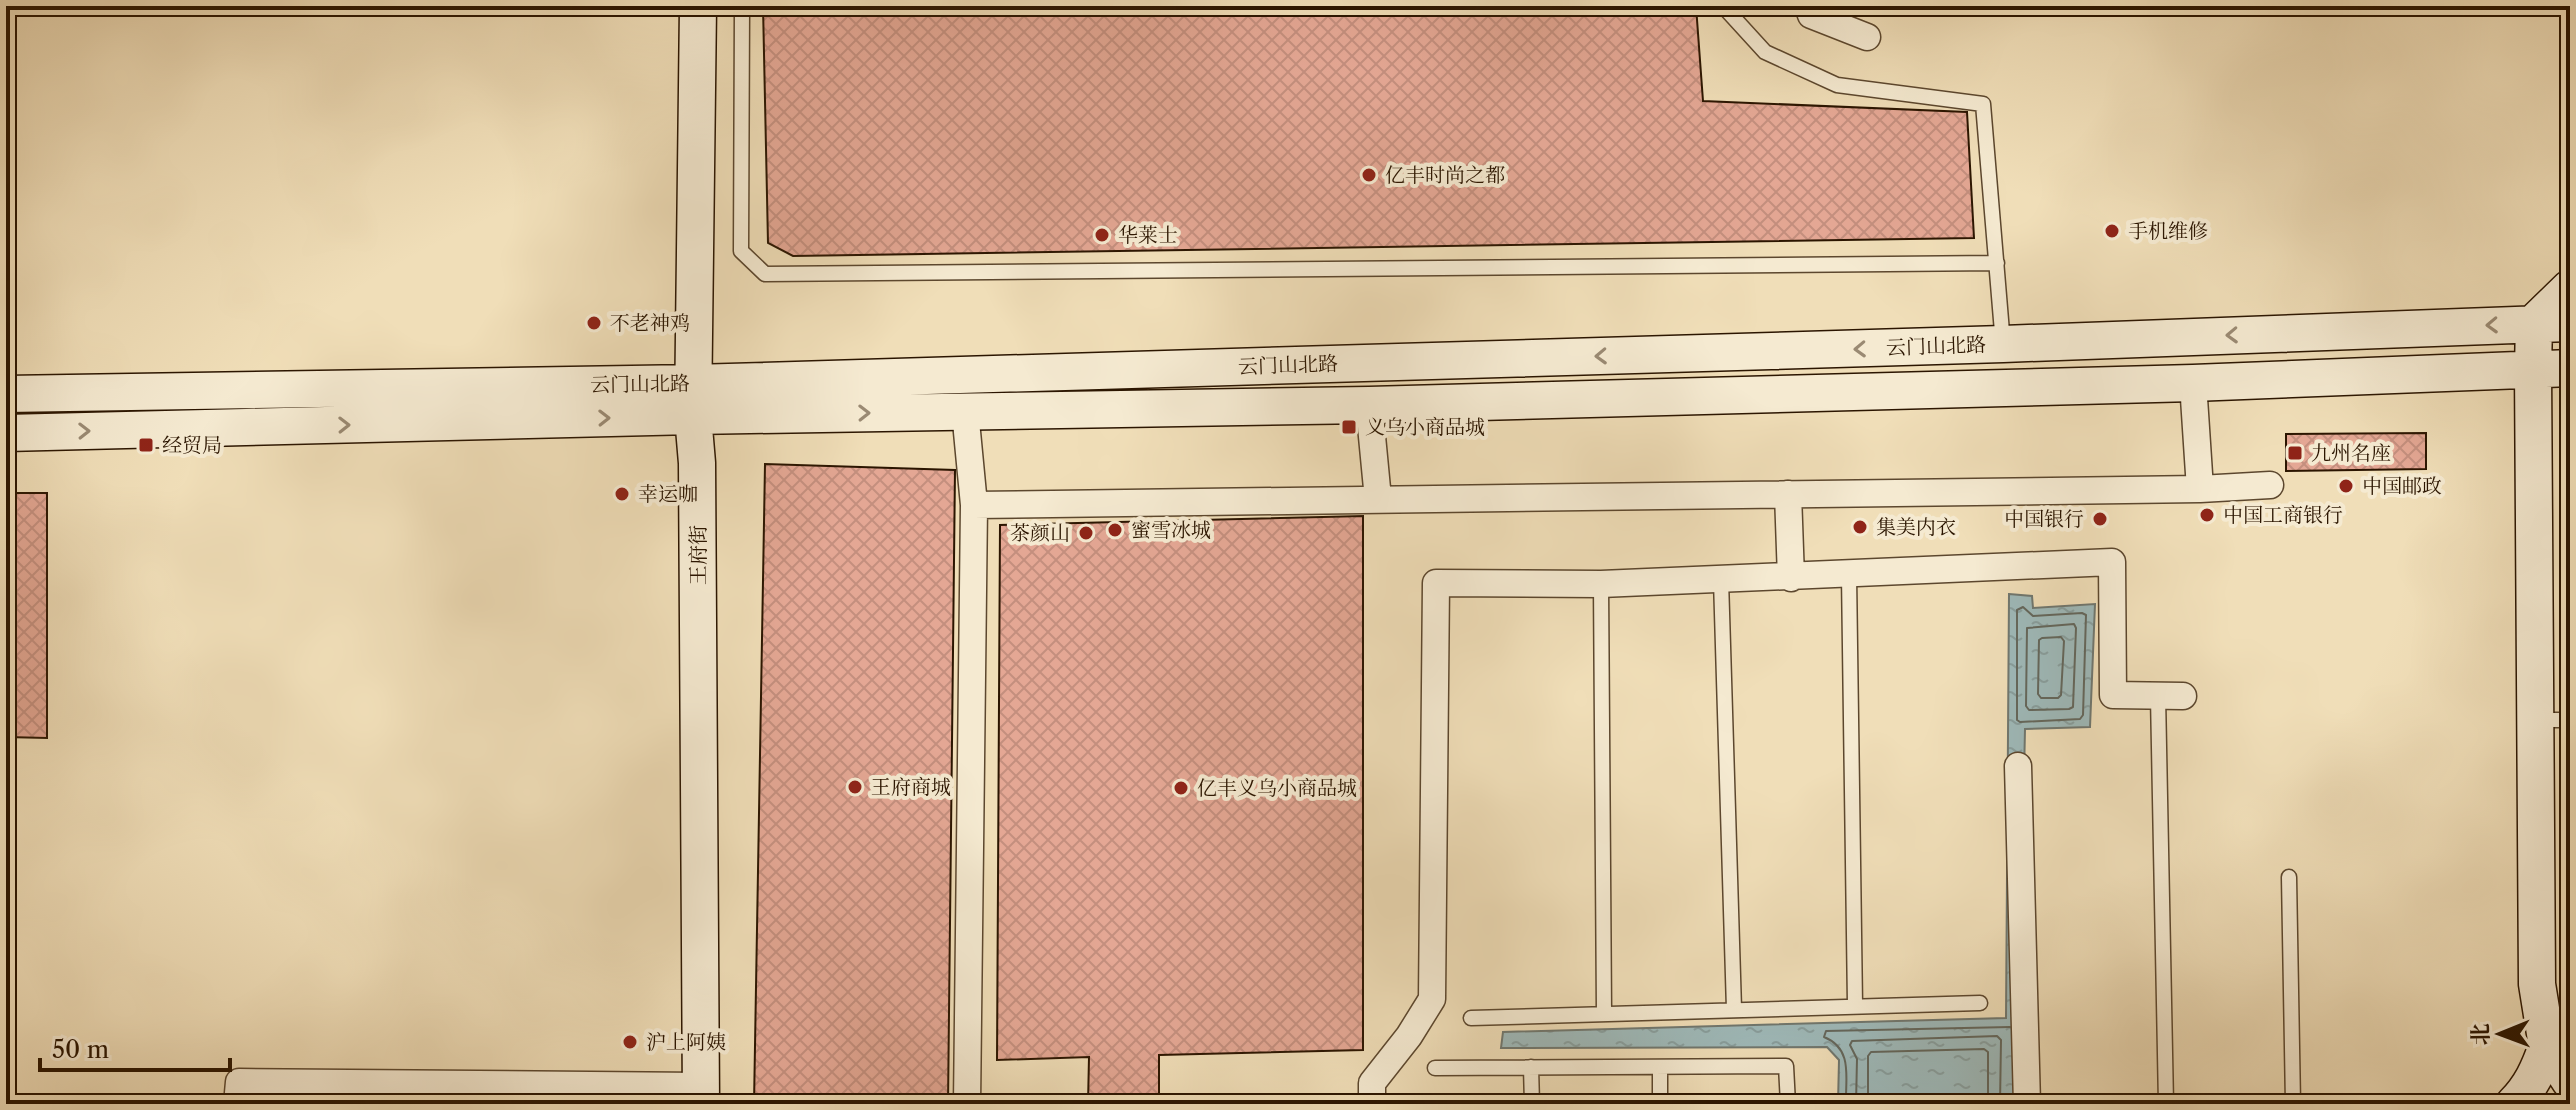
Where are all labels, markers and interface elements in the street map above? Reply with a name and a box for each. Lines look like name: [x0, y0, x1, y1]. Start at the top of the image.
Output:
place label: 亿丰时尚之都: [1385, 163, 1505, 187]
marker: 亿丰时尚之都: [1360, 166, 1378, 184]
place label: 手机维修: [2128, 219, 2208, 243]
marker: 手机维修: [2103, 222, 2121, 240]
place label: 华莱士: [1118, 223, 1178, 247]
marker: 华莱士: [1093, 226, 1111, 244]
place label: 不老神鸡: [610, 311, 690, 335]
marker: 不老神鸡: [585, 314, 603, 332]
one-way arrow: [2485, 316, 2498, 333]
one-way arrow: [2225, 327, 2238, 344]
street label: 云门山北路: [1886, 332, 1986, 360]
one-way arrow: [1854, 340, 1866, 357]
one-way arrow: [1594, 348, 1607, 365]
street label: 云门山北路: [1238, 351, 1338, 379]
street label: 云门山北路: [590, 371, 690, 397]
one-way arrow: [858, 404, 871, 422]
one-way arrow: [598, 410, 611, 427]
place label: 义乌小商品城: [1365, 415, 1485, 439]
one-way arrow: [338, 416, 351, 433]
marker: 义乌小商品城: [1340, 418, 1358, 436]
one-way arrow: [78, 422, 91, 440]
place label: 经贸局: [162, 433, 222, 457]
marker: 经贸局: [137, 436, 155, 454]
place label: 九州名座: [2311, 441, 2391, 465]
marker: 九州名座: [2286, 444, 2304, 462]
place label: 中国邮政: [2362, 474, 2442, 498]
marker: 中国邮政: [2337, 477, 2355, 495]
place label: 幸运咖: [638, 482, 698, 506]
marker: 幸运咖: [613, 485, 631, 503]
place label: 中国工商银行: [2223, 503, 2343, 527]
marker: 中国工商银行: [2198, 506, 2216, 524]
place label: 中国银行: [2004, 507, 2084, 531]
marker: 中国银行: [2091, 510, 2109, 528]
place label: 集美内衣: [1876, 515, 1956, 539]
place label: 蜜雪冰城: [1131, 518, 1211, 542]
marker: 集美内衣: [1851, 518, 1869, 536]
place label: 茶颜山: [1010, 521, 1070, 545]
marker: 蜜雪冰城: [1106, 521, 1124, 539]
marker: 茶颜山: [1077, 524, 1095, 542]
street label: 王府街: [686, 525, 710, 585]
place label: 王府商城: [871, 775, 951, 799]
place label: 亿丰义乌小商品城: [1197, 776, 1357, 800]
marker: 王府商城: [846, 778, 864, 796]
marker: 亿丰义乌小商品城: [1172, 779, 1190, 797]
north arrow: [2460, 994, 2540, 1074]
scale bar: [40, 1022, 230, 1072]
text: 北: [2467, 1023, 2494, 1046]
place label: 沪上阿姨: [646, 1030, 726, 1054]
marker: 沪上阿姨: [621, 1033, 639, 1051]
text: 50 m: [52, 1035, 109, 1064]

